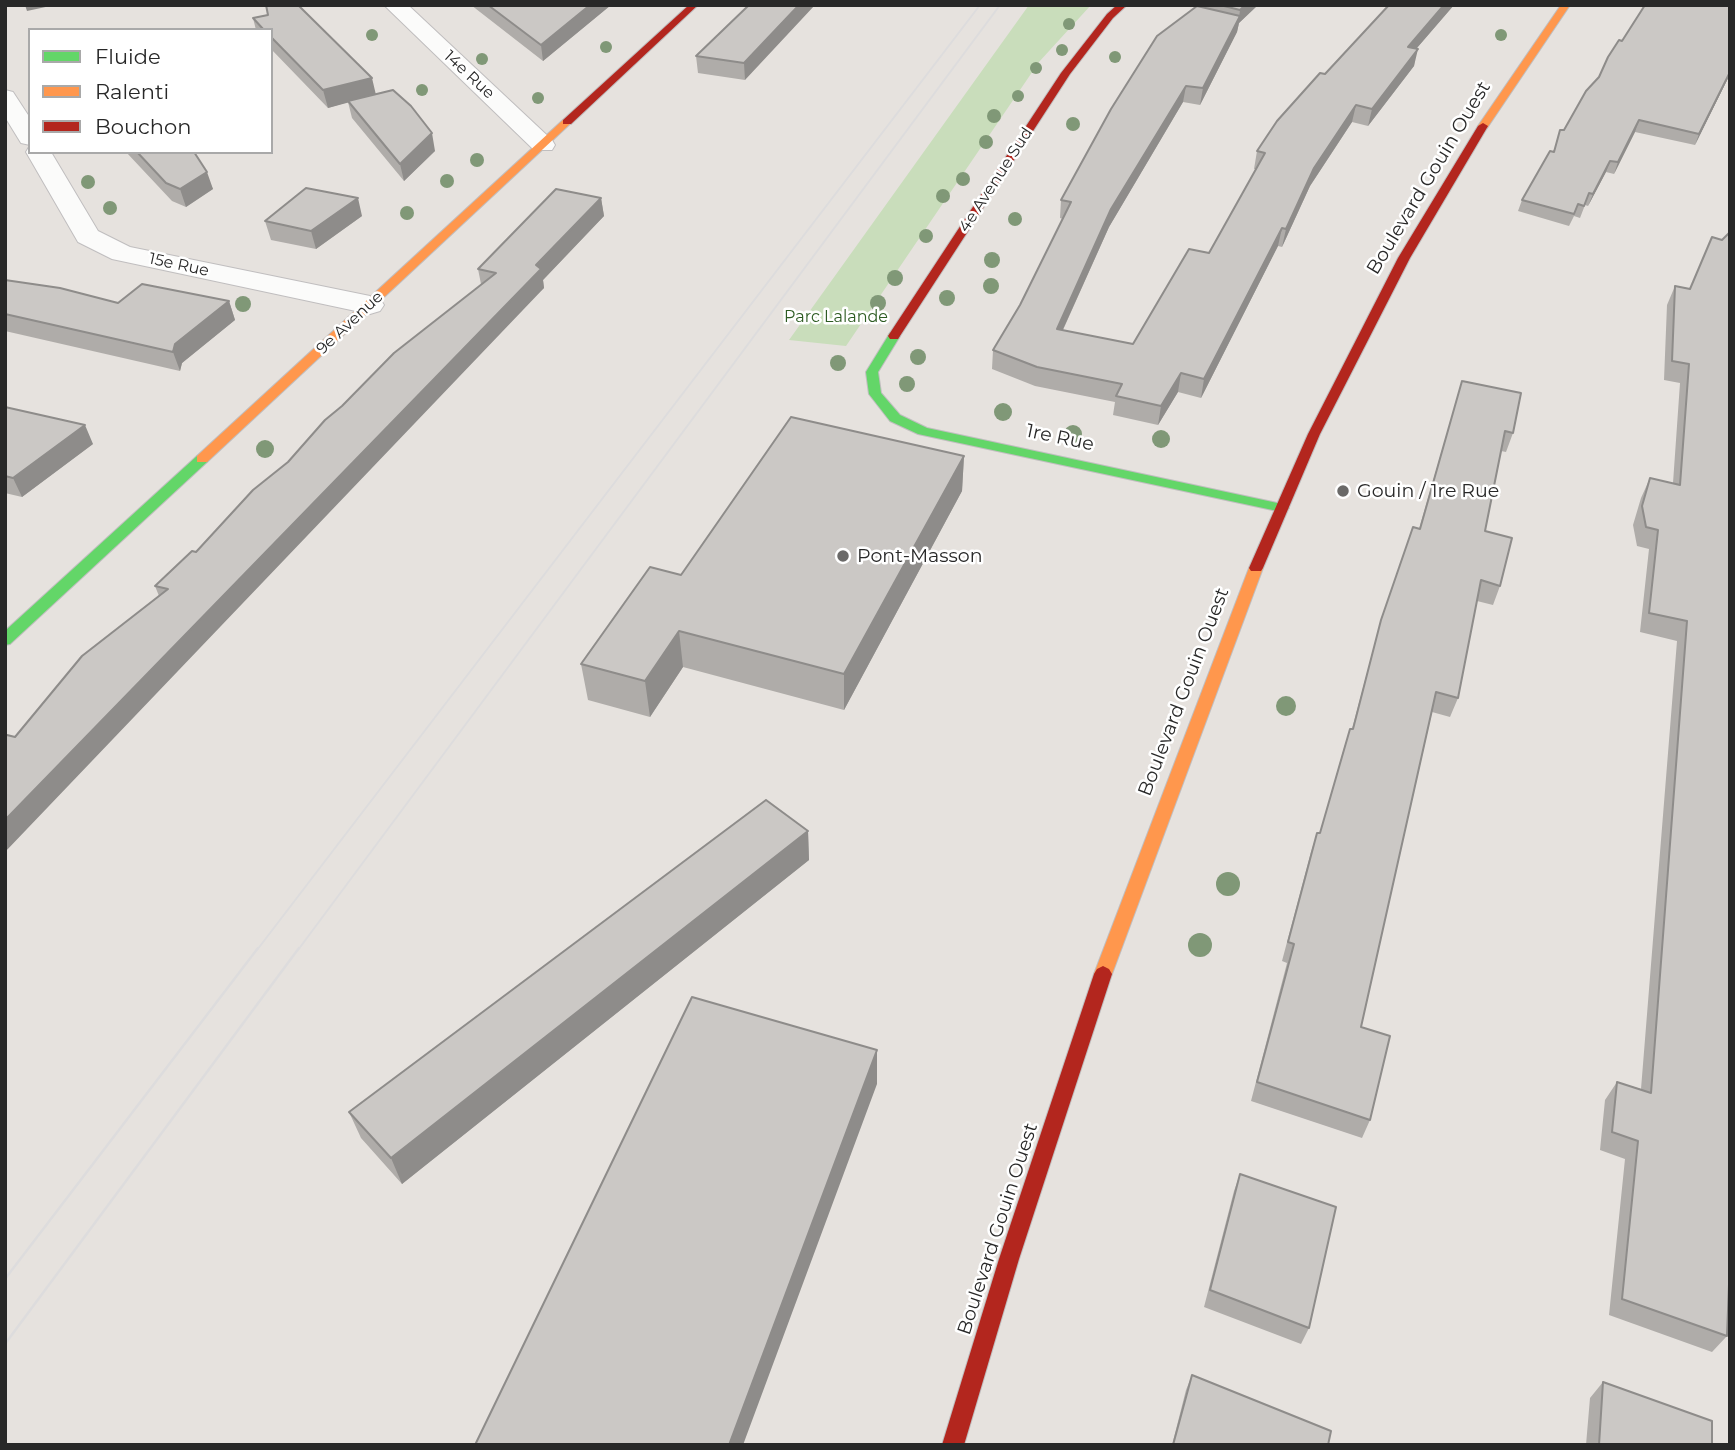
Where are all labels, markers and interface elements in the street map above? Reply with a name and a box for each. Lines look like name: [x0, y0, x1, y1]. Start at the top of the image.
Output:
legend: [28, 28, 273, 154]
text: Fluide: [95, 44, 161, 69]
street label: 14e Rue: [440, 47, 498, 103]
street label: Boulevard Gouin Ouest: [1362, 77, 1496, 279]
text: Ralenti: [95, 79, 169, 104]
text: Bouchon: [95, 114, 191, 139]
street label: 4e Avenue Sud: [955, 124, 1037, 236]
street label: 15e Rue: [147, 249, 211, 281]
street label: 9e Avenue: [313, 287, 387, 359]
park label: Parc Lalande: [784, 307, 888, 327]
street label: 1re Rue: [1024, 420, 1096, 456]
place label: Gouin / 1re Rue: [1357, 480, 1499, 502]
marker: Gouin / 1re Rue: [1335, 483, 1351, 499]
place label: Pont-Masson: [857, 545, 983, 567]
marker: Pont-Masson: [835, 548, 851, 564]
street label: Boulevard Gouin Ouest: [1134, 585, 1234, 799]
street label: Boulevard Gouin Ouest: [953, 1120, 1043, 1338]

